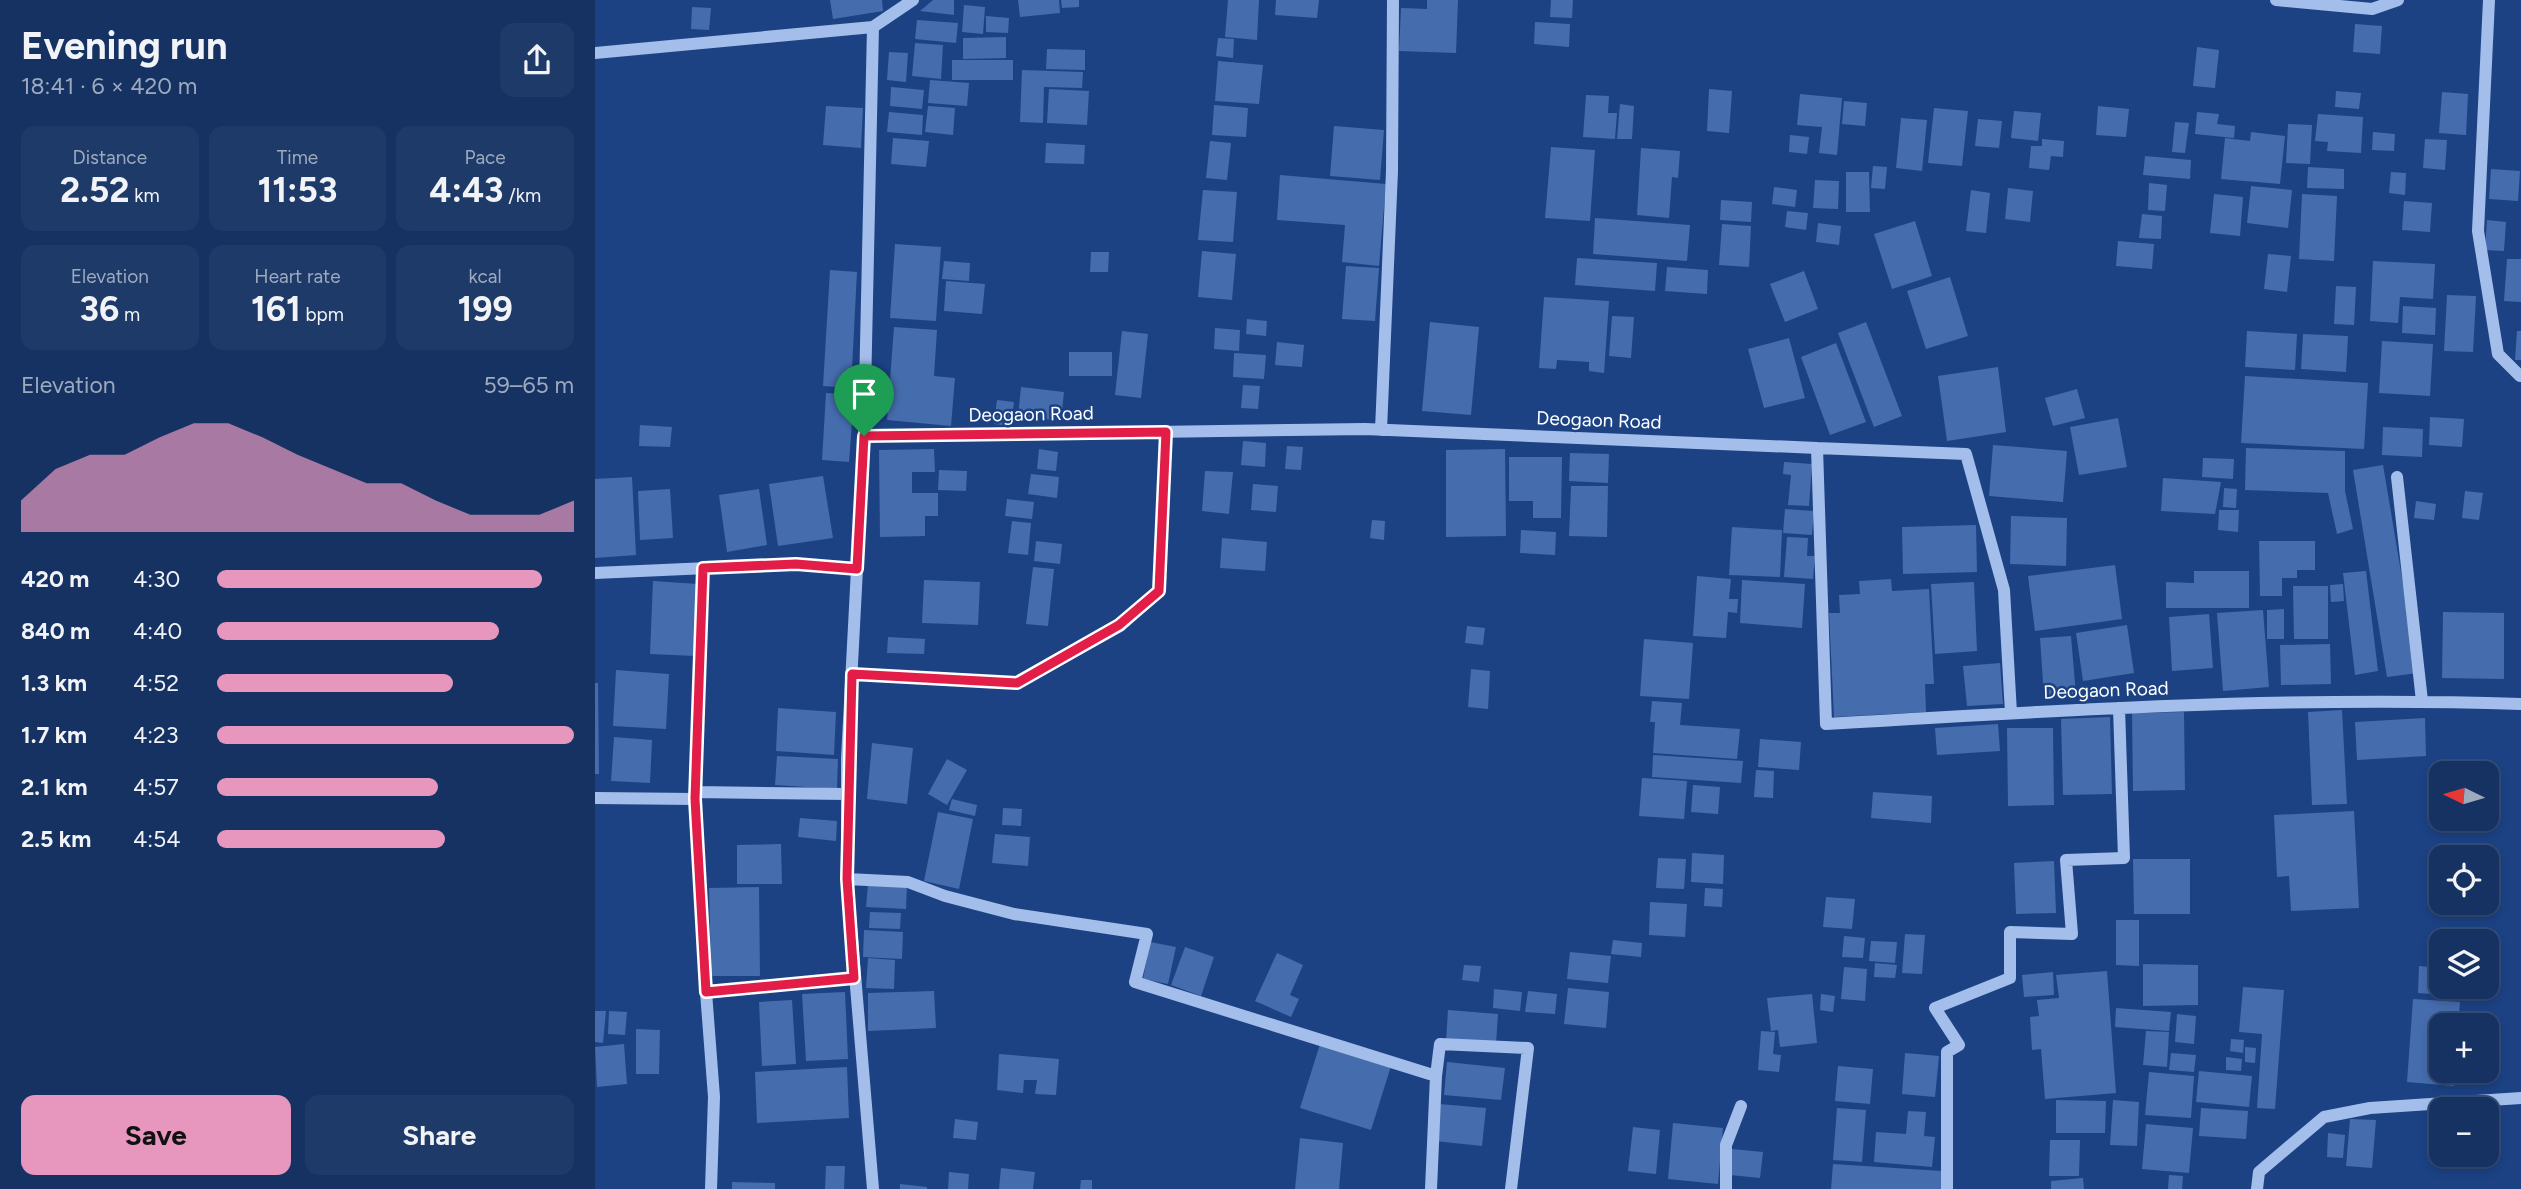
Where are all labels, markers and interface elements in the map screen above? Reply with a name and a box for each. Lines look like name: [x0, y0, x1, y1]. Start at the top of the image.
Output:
text: Evening run: [21, 23, 228, 69]
button: share: [500, 23, 574, 97]
text: 18:41 · 6 × 420 m: [21, 72, 197, 100]
text: Distance: [73, 146, 147, 169]
text: Time: [277, 146, 318, 169]
text: Pace: [465, 146, 506, 169]
text: 2.52: [60, 169, 130, 211]
text: 11:53: [258, 169, 337, 211]
text: 4:43: [429, 169, 504, 211]
text: km: [130, 184, 160, 207]
text: /km: [504, 184, 541, 207]
text: Elevation: [71, 265, 149, 288]
text: Heart rate: [254, 265, 341, 288]
text: kcal: [469, 265, 502, 288]
text: 36: [80, 288, 119, 330]
text: 161: [251, 288, 301, 330]
text: 199: [457, 288, 513, 330]
text: m: [119, 303, 140, 326]
text: bpm: [301, 303, 344, 326]
pin: [834, 364, 894, 436]
text: Elevation: [21, 371, 116, 399]
text: 59–65 m: [484, 371, 574, 399]
icon: arrive: [845, 375, 883, 413]
street label: Deogaon Road: [968, 401, 1094, 427]
street label: Deogaon Road: [1536, 406, 1662, 434]
text: 420 m: [21, 565, 89, 593]
text: 4:30: [133, 565, 180, 593]
text: 840 m: [21, 617, 90, 645]
text: 4:40: [133, 617, 182, 645]
text: 1.3 km: [21, 669, 87, 697]
text: 4:52: [133, 669, 179, 697]
street label: Deogaon Road: [2043, 676, 2169, 704]
text: 1.7 km: [21, 721, 87, 749]
text: 4:23: [133, 721, 178, 749]
north arrow: [2429, 761, 2499, 831]
map controls: [2429, 761, 2499, 1167]
text: 2.1 km: [21, 773, 88, 801]
text: 4:57: [133, 773, 179, 801]
text: 2.5 km: [21, 825, 91, 853]
text: 4:54: [133, 825, 181, 853]
button: locate: [2429, 845, 2499, 915]
button: layers: [2429, 929, 2499, 999]
button: +: [2429, 1013, 2499, 1083]
button: Save: [21, 1095, 291, 1175]
button: Share: [305, 1095, 574, 1175]
button: −: [2429, 1097, 2499, 1167]

